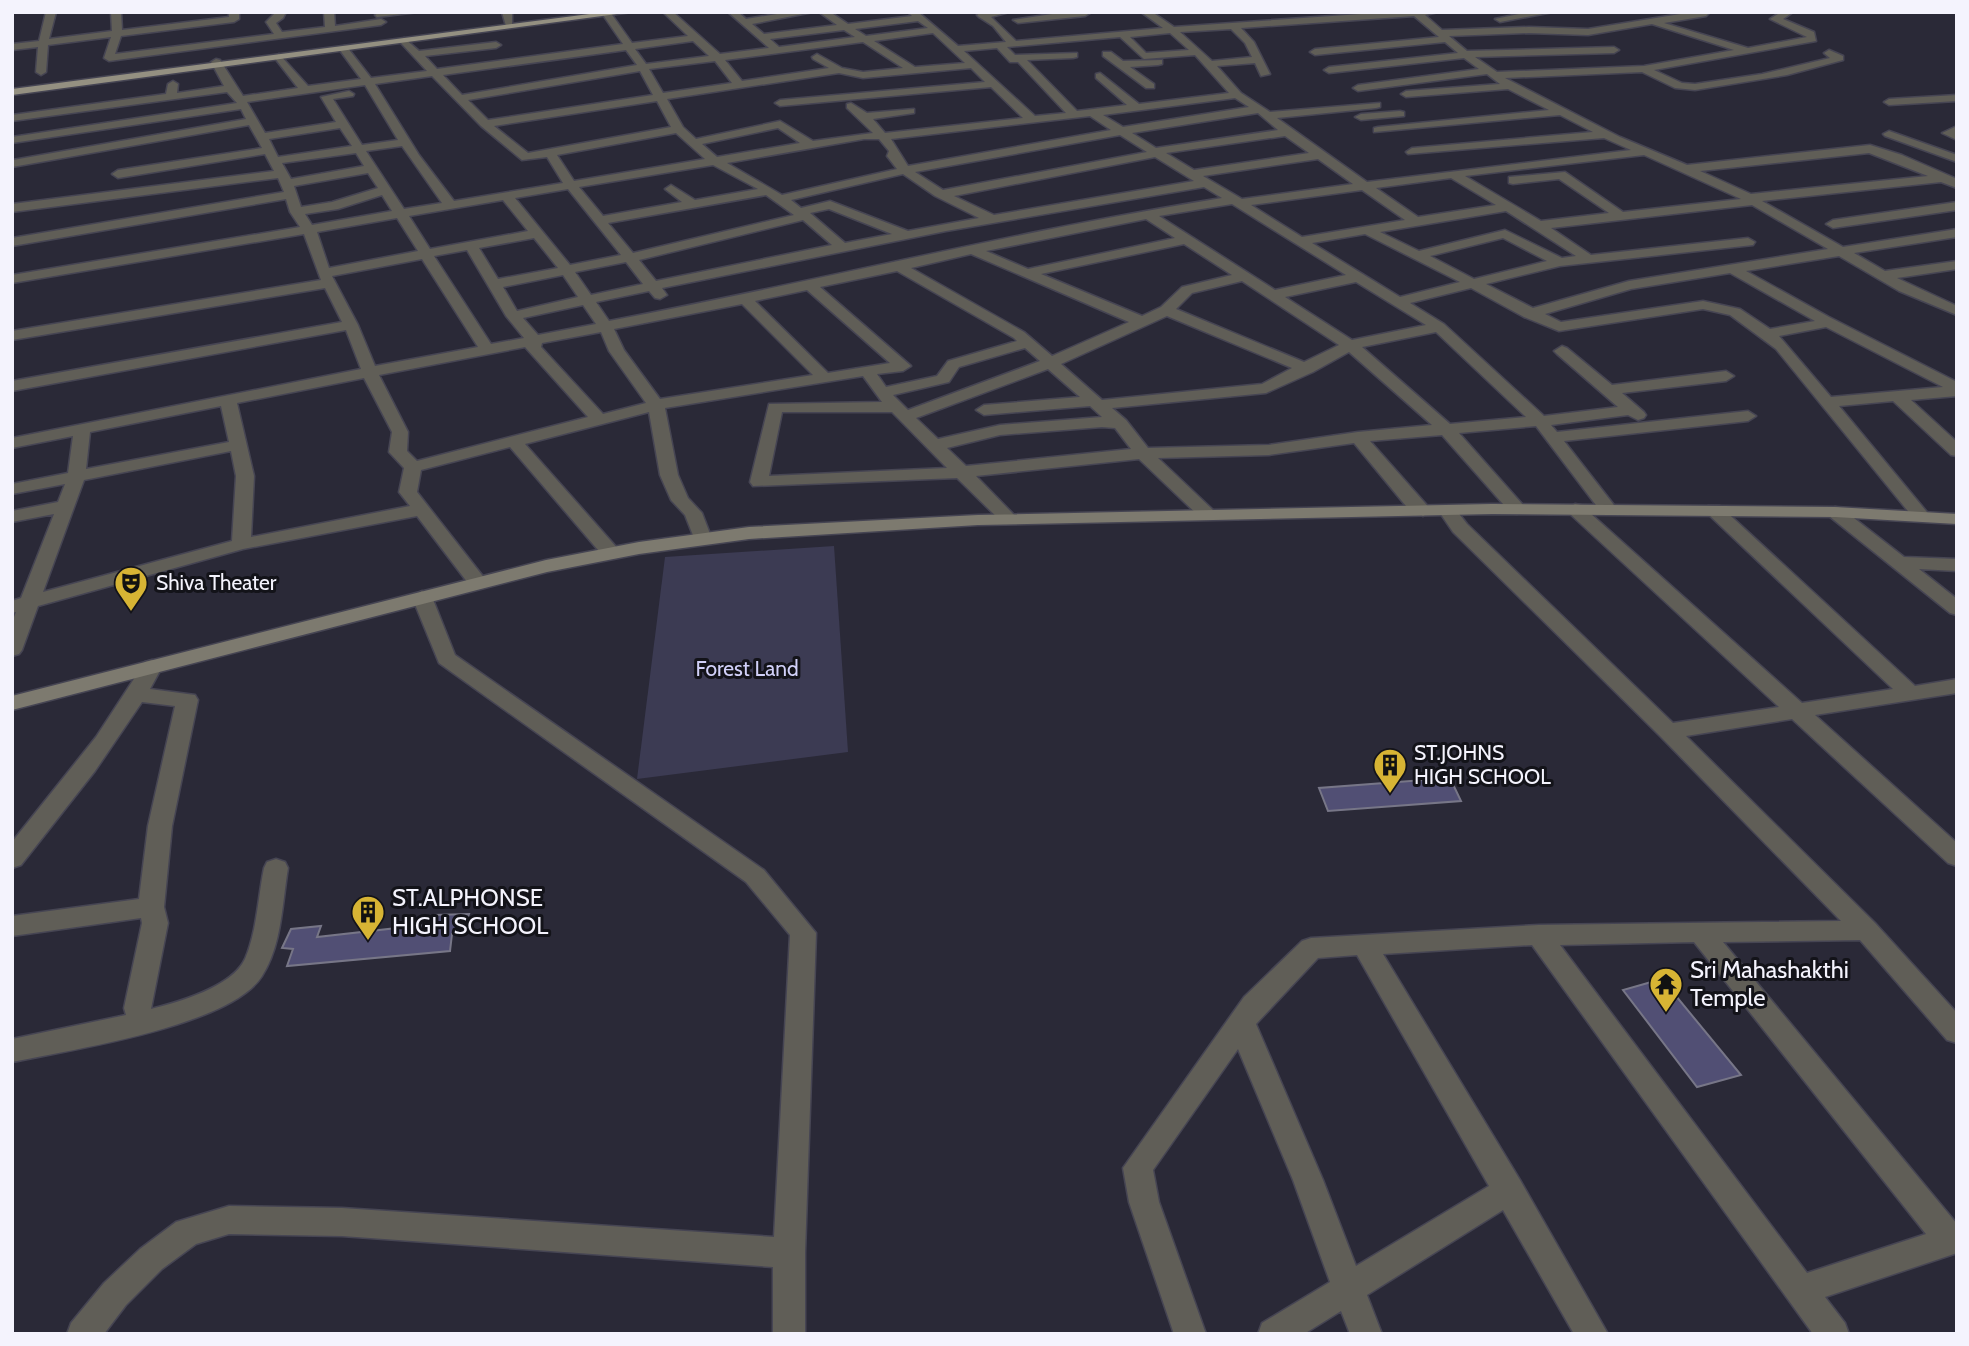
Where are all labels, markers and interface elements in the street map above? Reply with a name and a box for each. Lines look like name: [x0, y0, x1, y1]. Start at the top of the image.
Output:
theatre icon: Shiva Theater: [112, 564, 150, 613]
place label: Shiva Theater: [156, 570, 277, 595]
park label: Forest Land: [695, 656, 799, 681]
place label: ST.JOHNS HIGH SCHOOL: [1414, 740, 1551, 789]
building icon: ST.JOHNS HIGH SCHOOL: [1371, 746, 1409, 795]
place label: ST.ALPHONSE HIGH SCHOOL: [392, 883, 548, 940]
building icon: ST.ALPHONSE HIGH SCHOOL: [349, 893, 387, 942]
place label: Sri Mahashakthi Temple: [1690, 955, 1849, 1012]
temple icon: Sri Mahashakthi Temple: [1647, 965, 1685, 1014]

